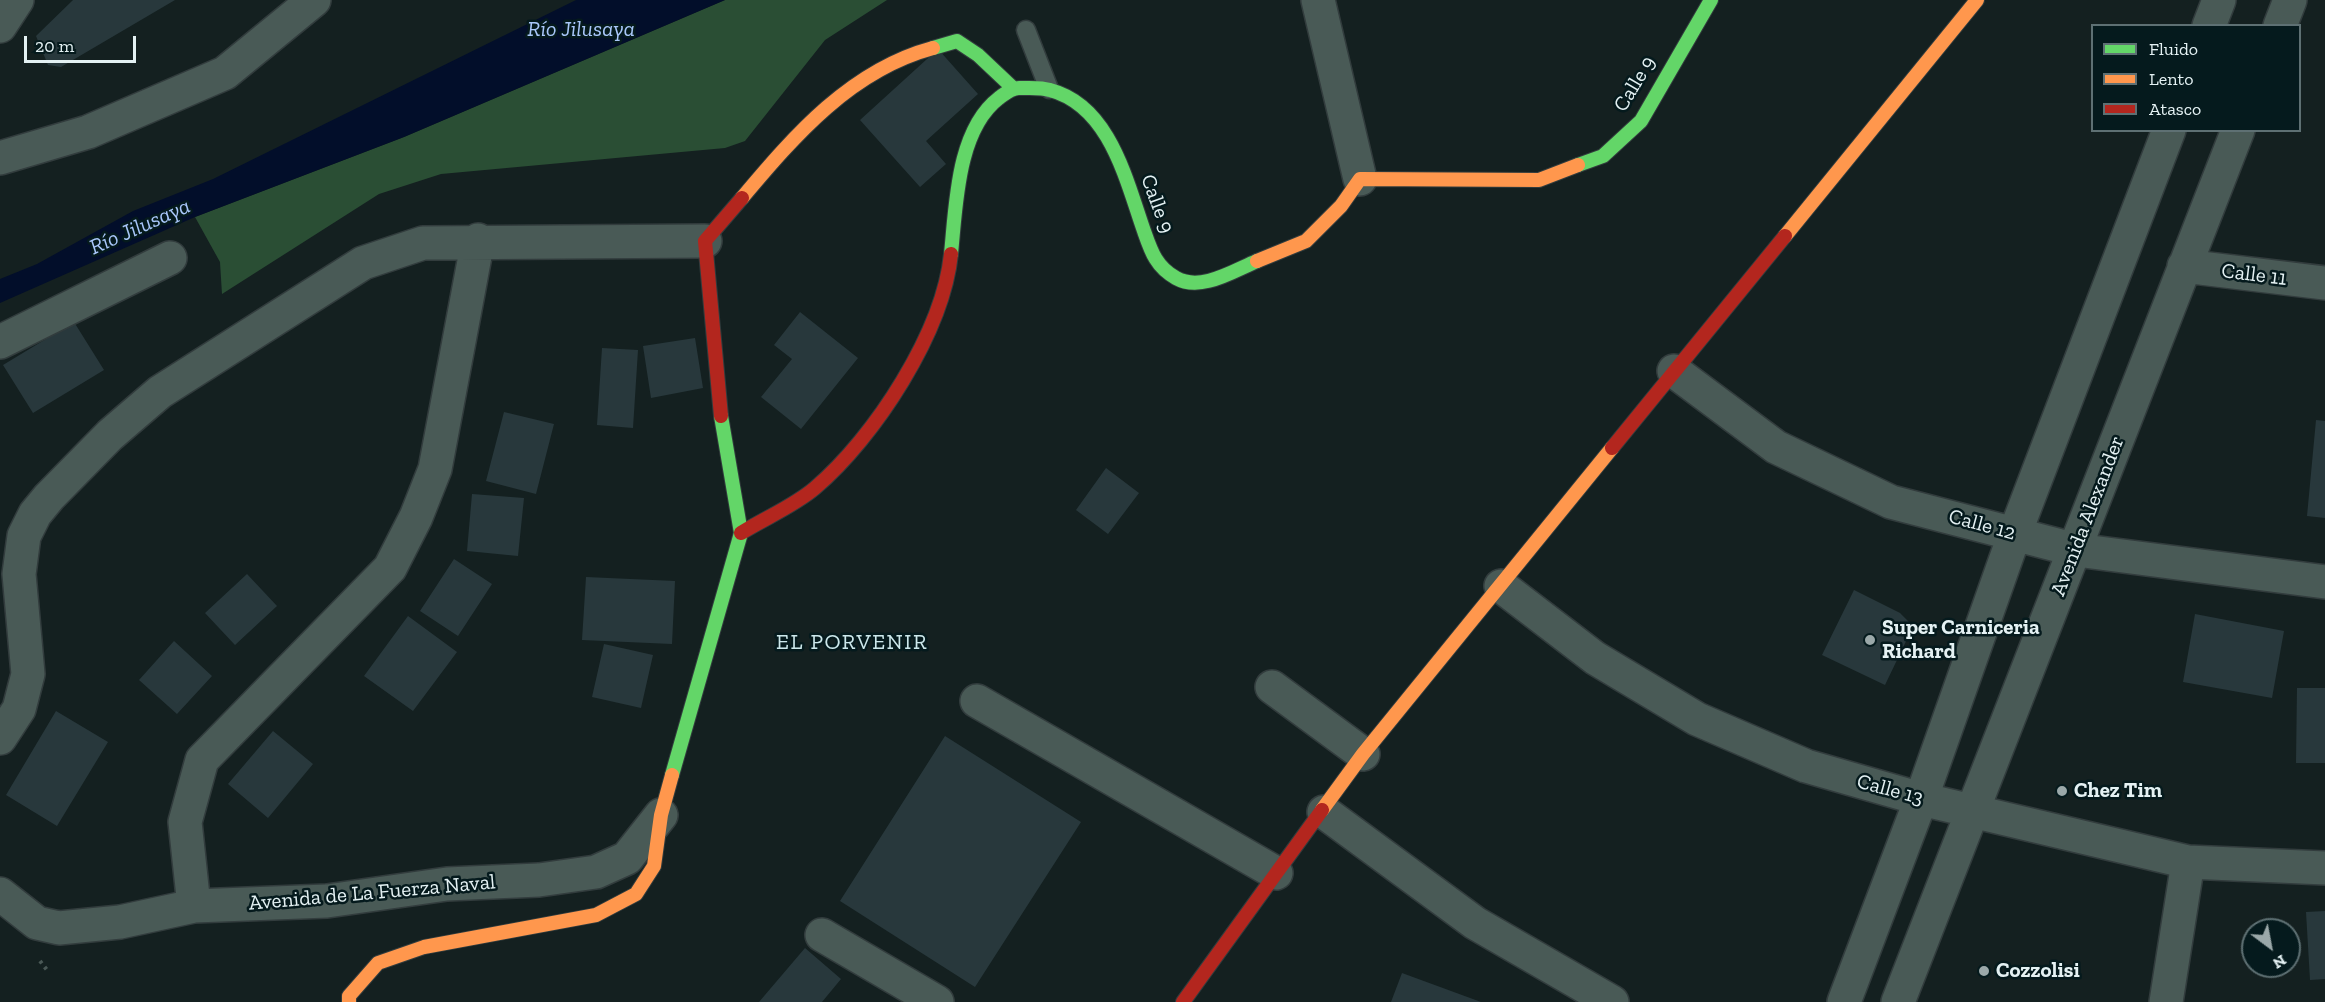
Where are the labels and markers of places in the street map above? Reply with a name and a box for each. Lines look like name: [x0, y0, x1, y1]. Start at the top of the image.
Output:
place label: Super Carniceria Richard: [1882, 615, 2040, 665]
marker: Super Carniceria Richard: [1863, 633, 1877, 647]
place label: Chez Tim: [2074, 778, 2162, 804]
marker: Chez Tim: [2055, 784, 2069, 798]
place label: Cozzolisi: [1996, 958, 2080, 984]
marker: Cozzolisi: [1977, 964, 1991, 978]

